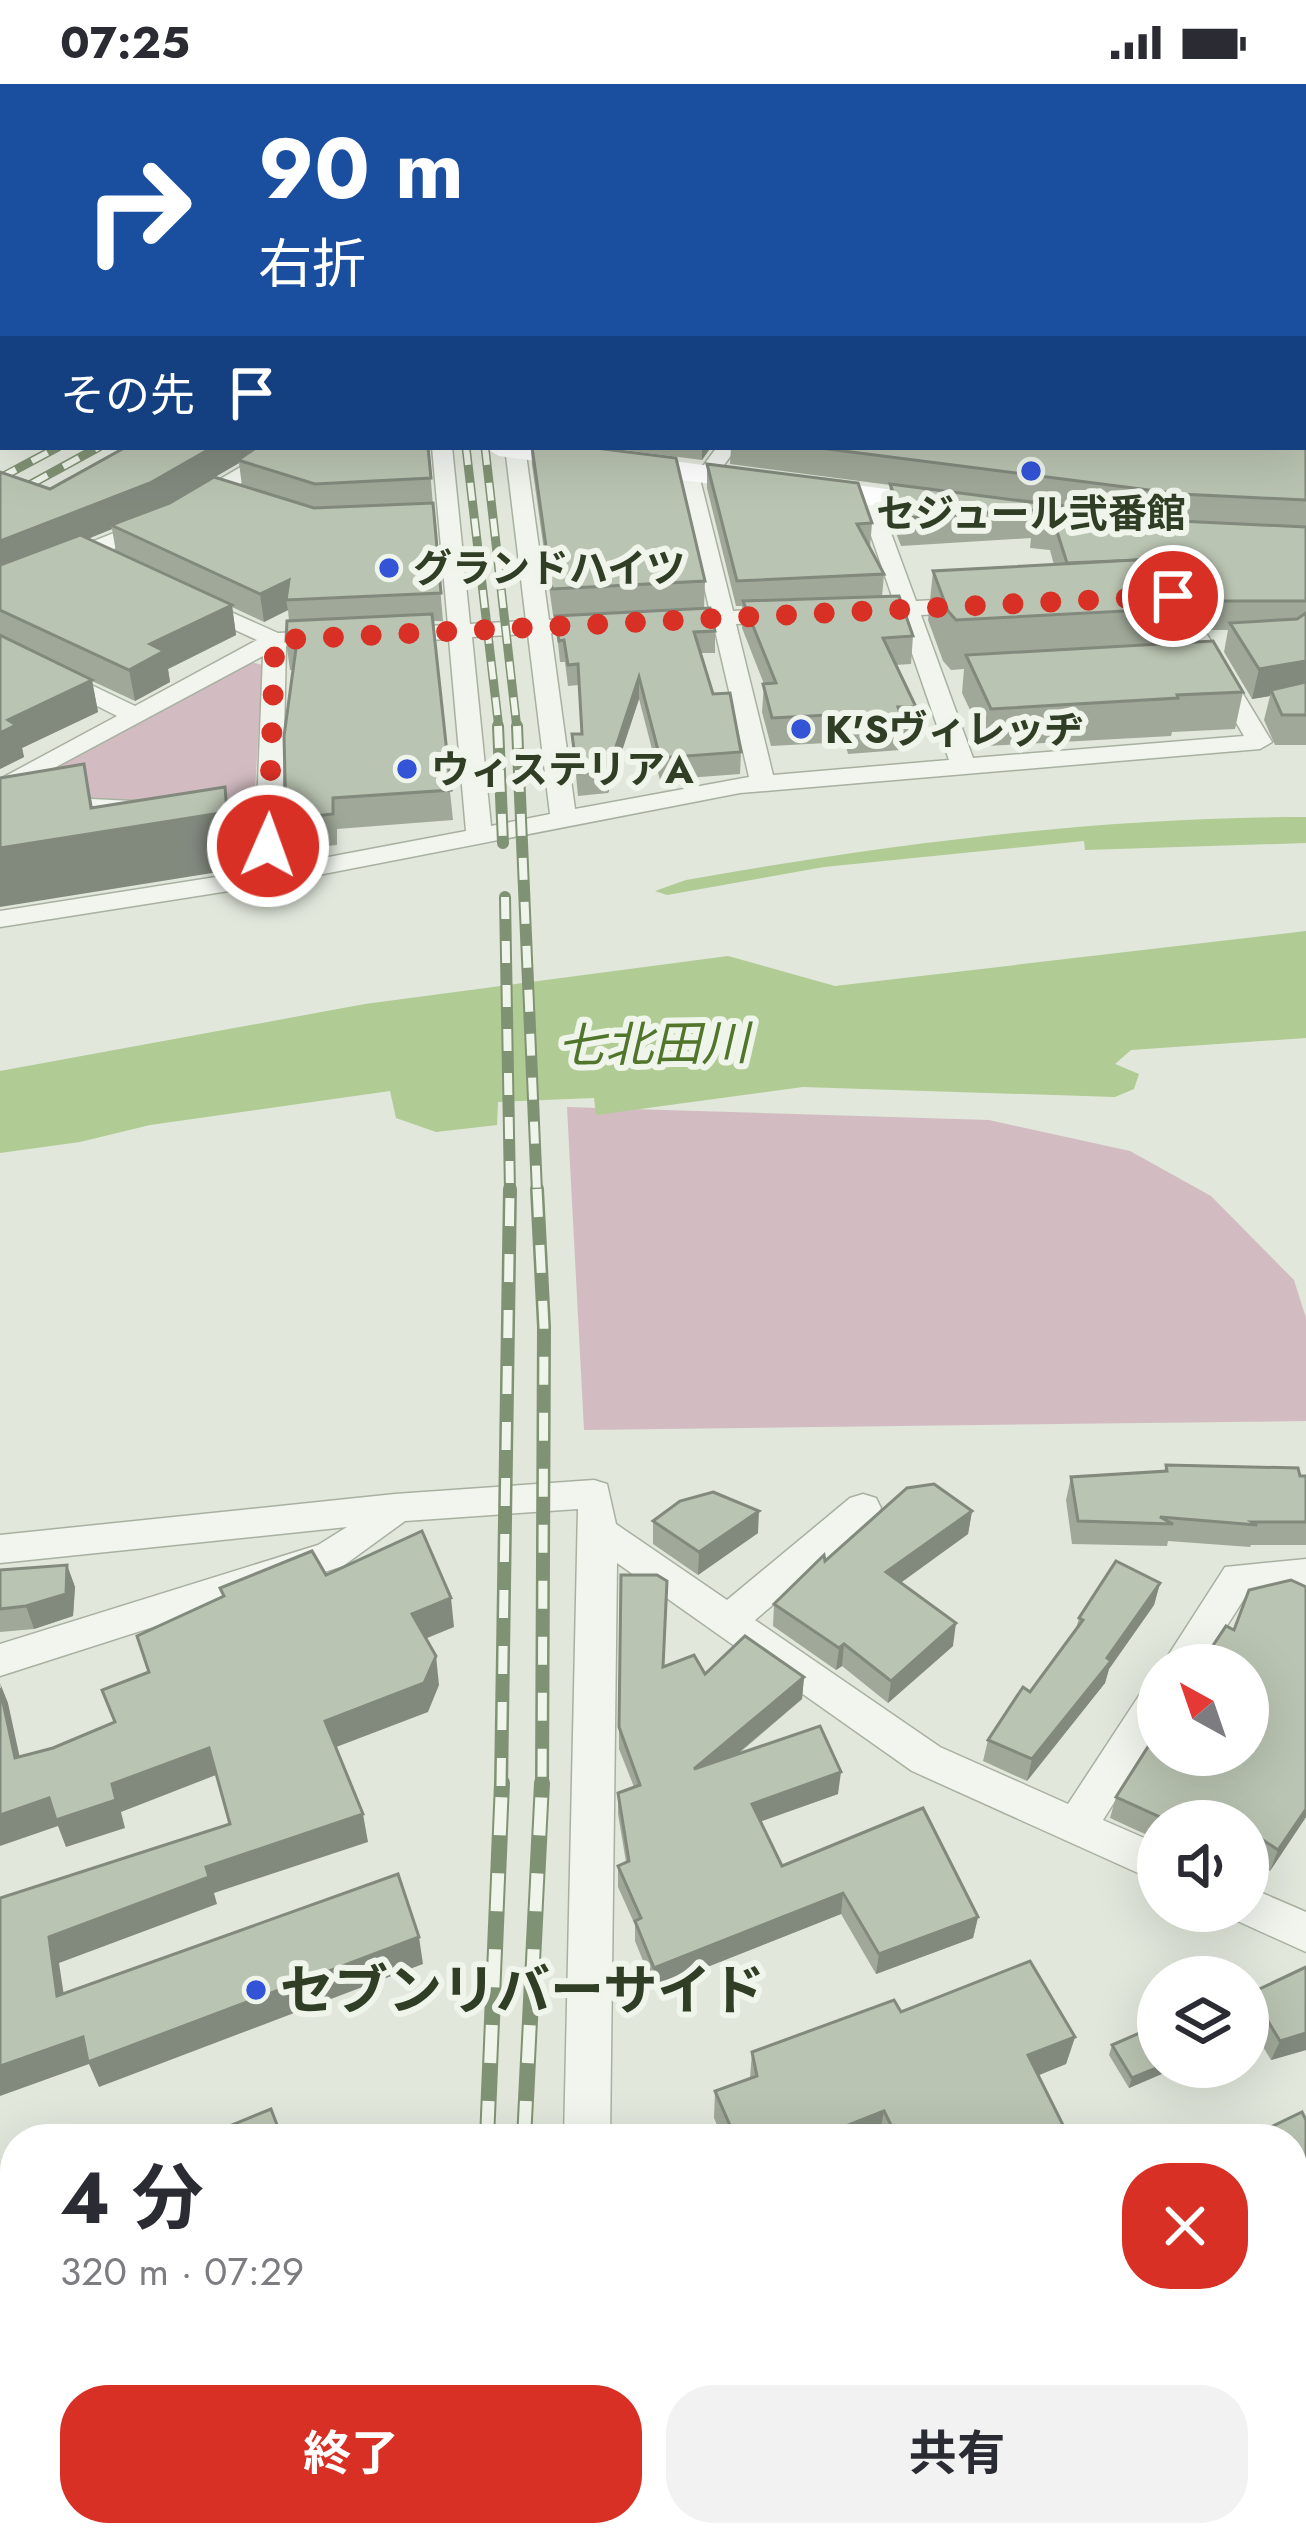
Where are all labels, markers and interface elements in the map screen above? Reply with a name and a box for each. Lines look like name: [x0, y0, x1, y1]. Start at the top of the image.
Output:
text: 07:25: [60, 10, 190, 75]
text: 90 m: [258, 108, 464, 230]
icon: right: [60, 132, 216, 288]
text: 右折: [258, 225, 366, 303]
icon: arrive: [219, 360, 285, 426]
text: その先: [60, 363, 195, 428]
marker: セジュール弐番館: [1018, 458, 1044, 484]
place label: セジュール弐番館: [876, 485, 1186, 542]
place label: グランドハイツ: [413, 540, 685, 597]
pin: [1122, 545, 1224, 647]
marker: グランドハイツ: [376, 555, 402, 581]
icon: arrive: [1140, 563, 1206, 629]
place label: K'Sヴィレッヂ: [825, 701, 1084, 758]
marker: K'Sヴィレッヂ: [788, 716, 814, 742]
place label: ウィステリアA: [431, 741, 694, 798]
marker: ウィステリアA: [394, 756, 420, 782]
position arrow: [205, 783, 331, 909]
water label: 七北田川: [556, 1008, 755, 1081]
north arrow: [1137, 1644, 1269, 1776]
map controls: [1137, 1644, 1269, 2088]
button: sound: [1137, 1800, 1269, 1932]
place label: セブンリバーサイド: [280, 1951, 765, 2029]
button: layers: [1137, 1956, 1269, 2088]
marker: セブンリバーサイド: [243, 1977, 269, 2003]
text: 4 分: [60, 2146, 204, 2250]
button: close: [1122, 2163, 1248, 2289]
text: 320 m · 07:29: [60, 2243, 304, 2300]
button: 終了: [60, 2385, 642, 2523]
button: 共有: [666, 2385, 1248, 2523]

